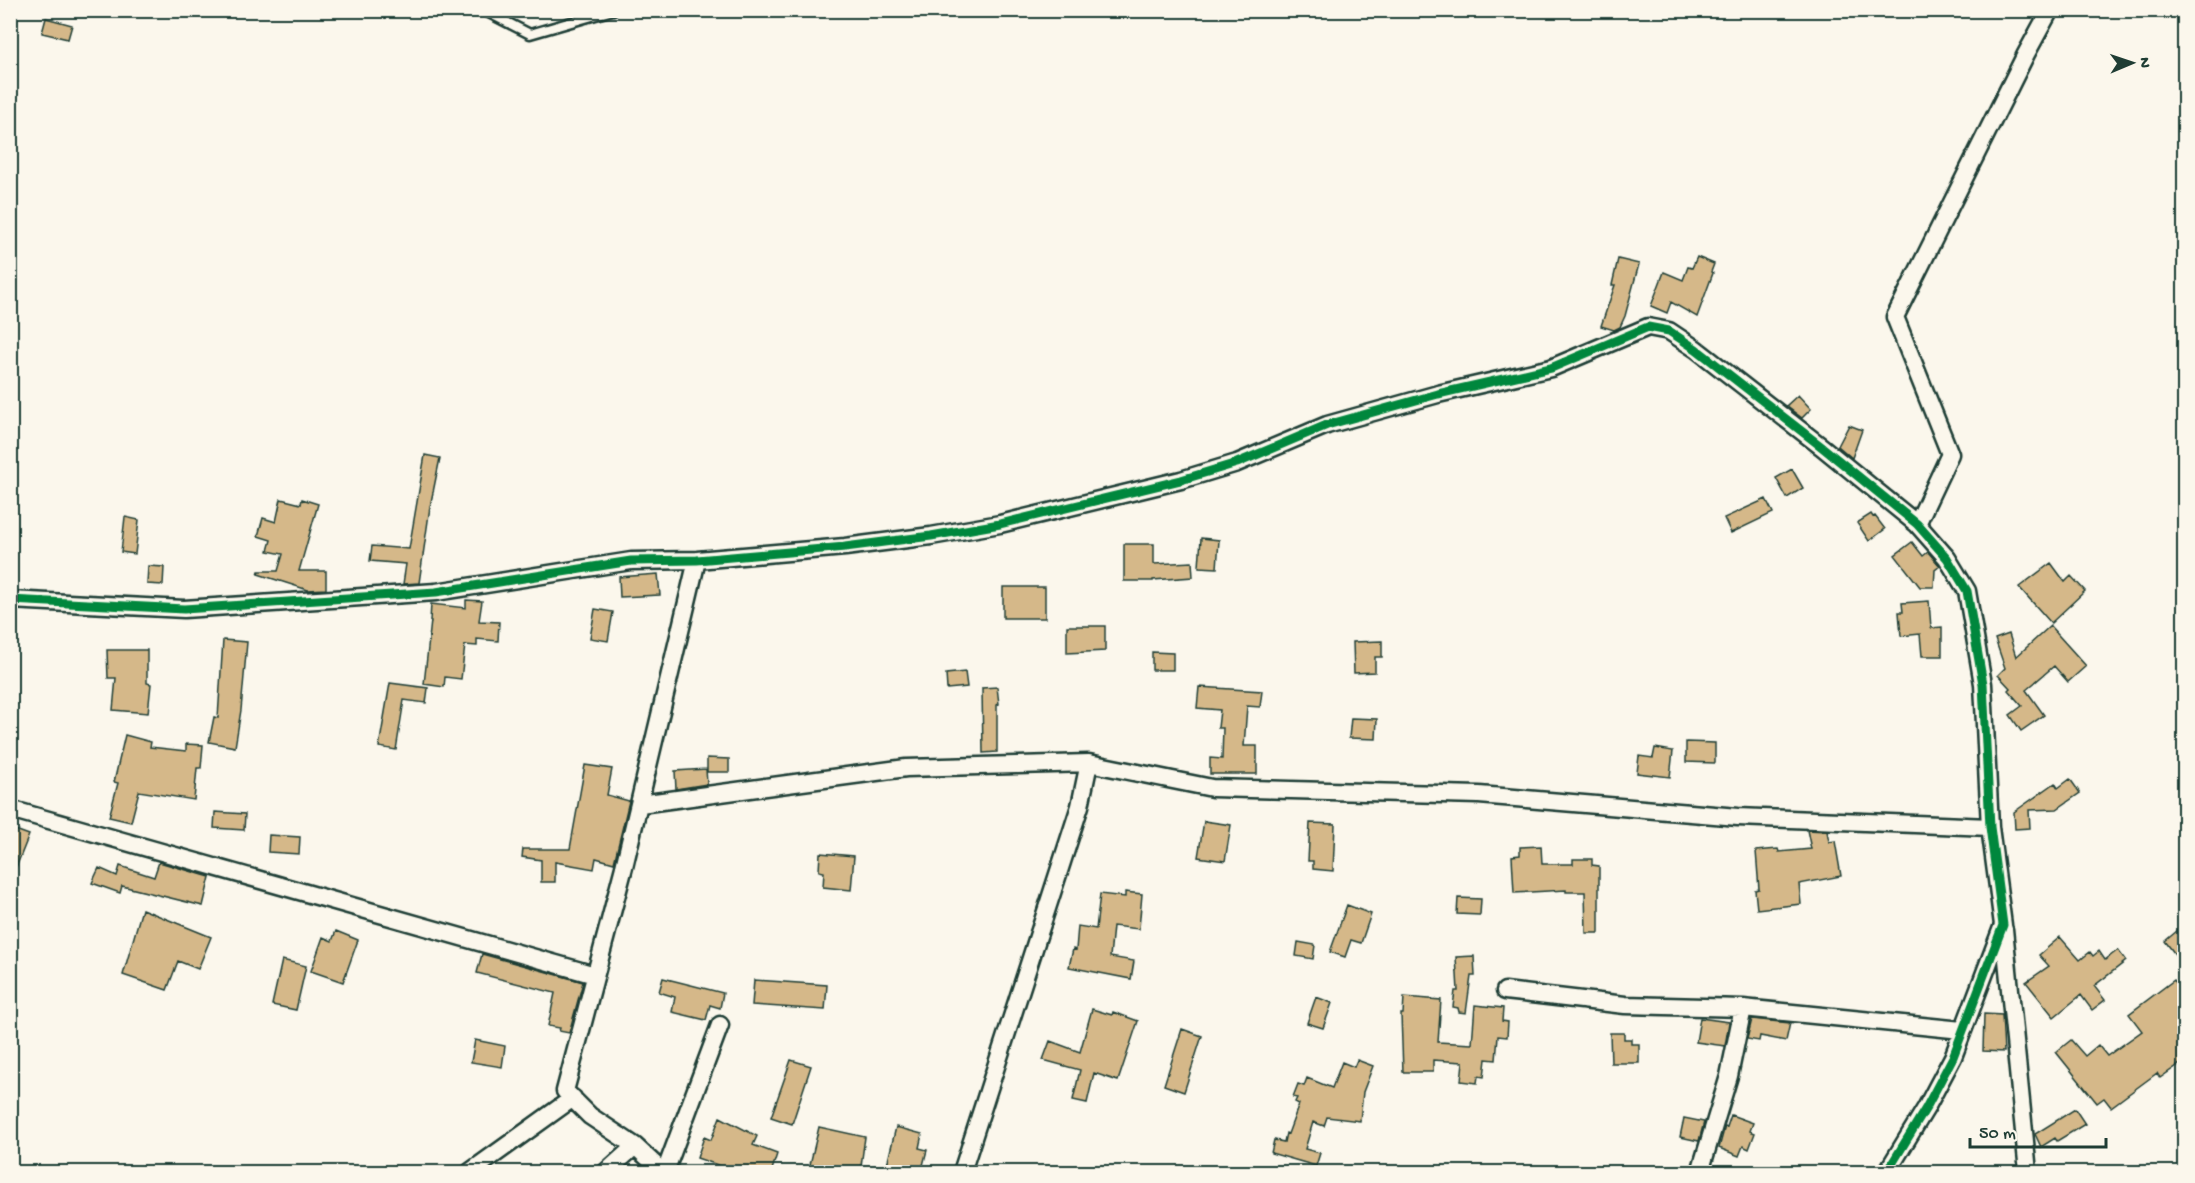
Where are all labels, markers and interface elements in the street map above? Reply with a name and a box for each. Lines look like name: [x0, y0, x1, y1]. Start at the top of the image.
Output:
north arrow: [2102, 33, 2162, 93]
text: N: [2134, 57, 2153, 69]
scale bar: [1970, 1111, 2106, 1149]
text: 50 m: [1979, 1124, 2016, 1145]

